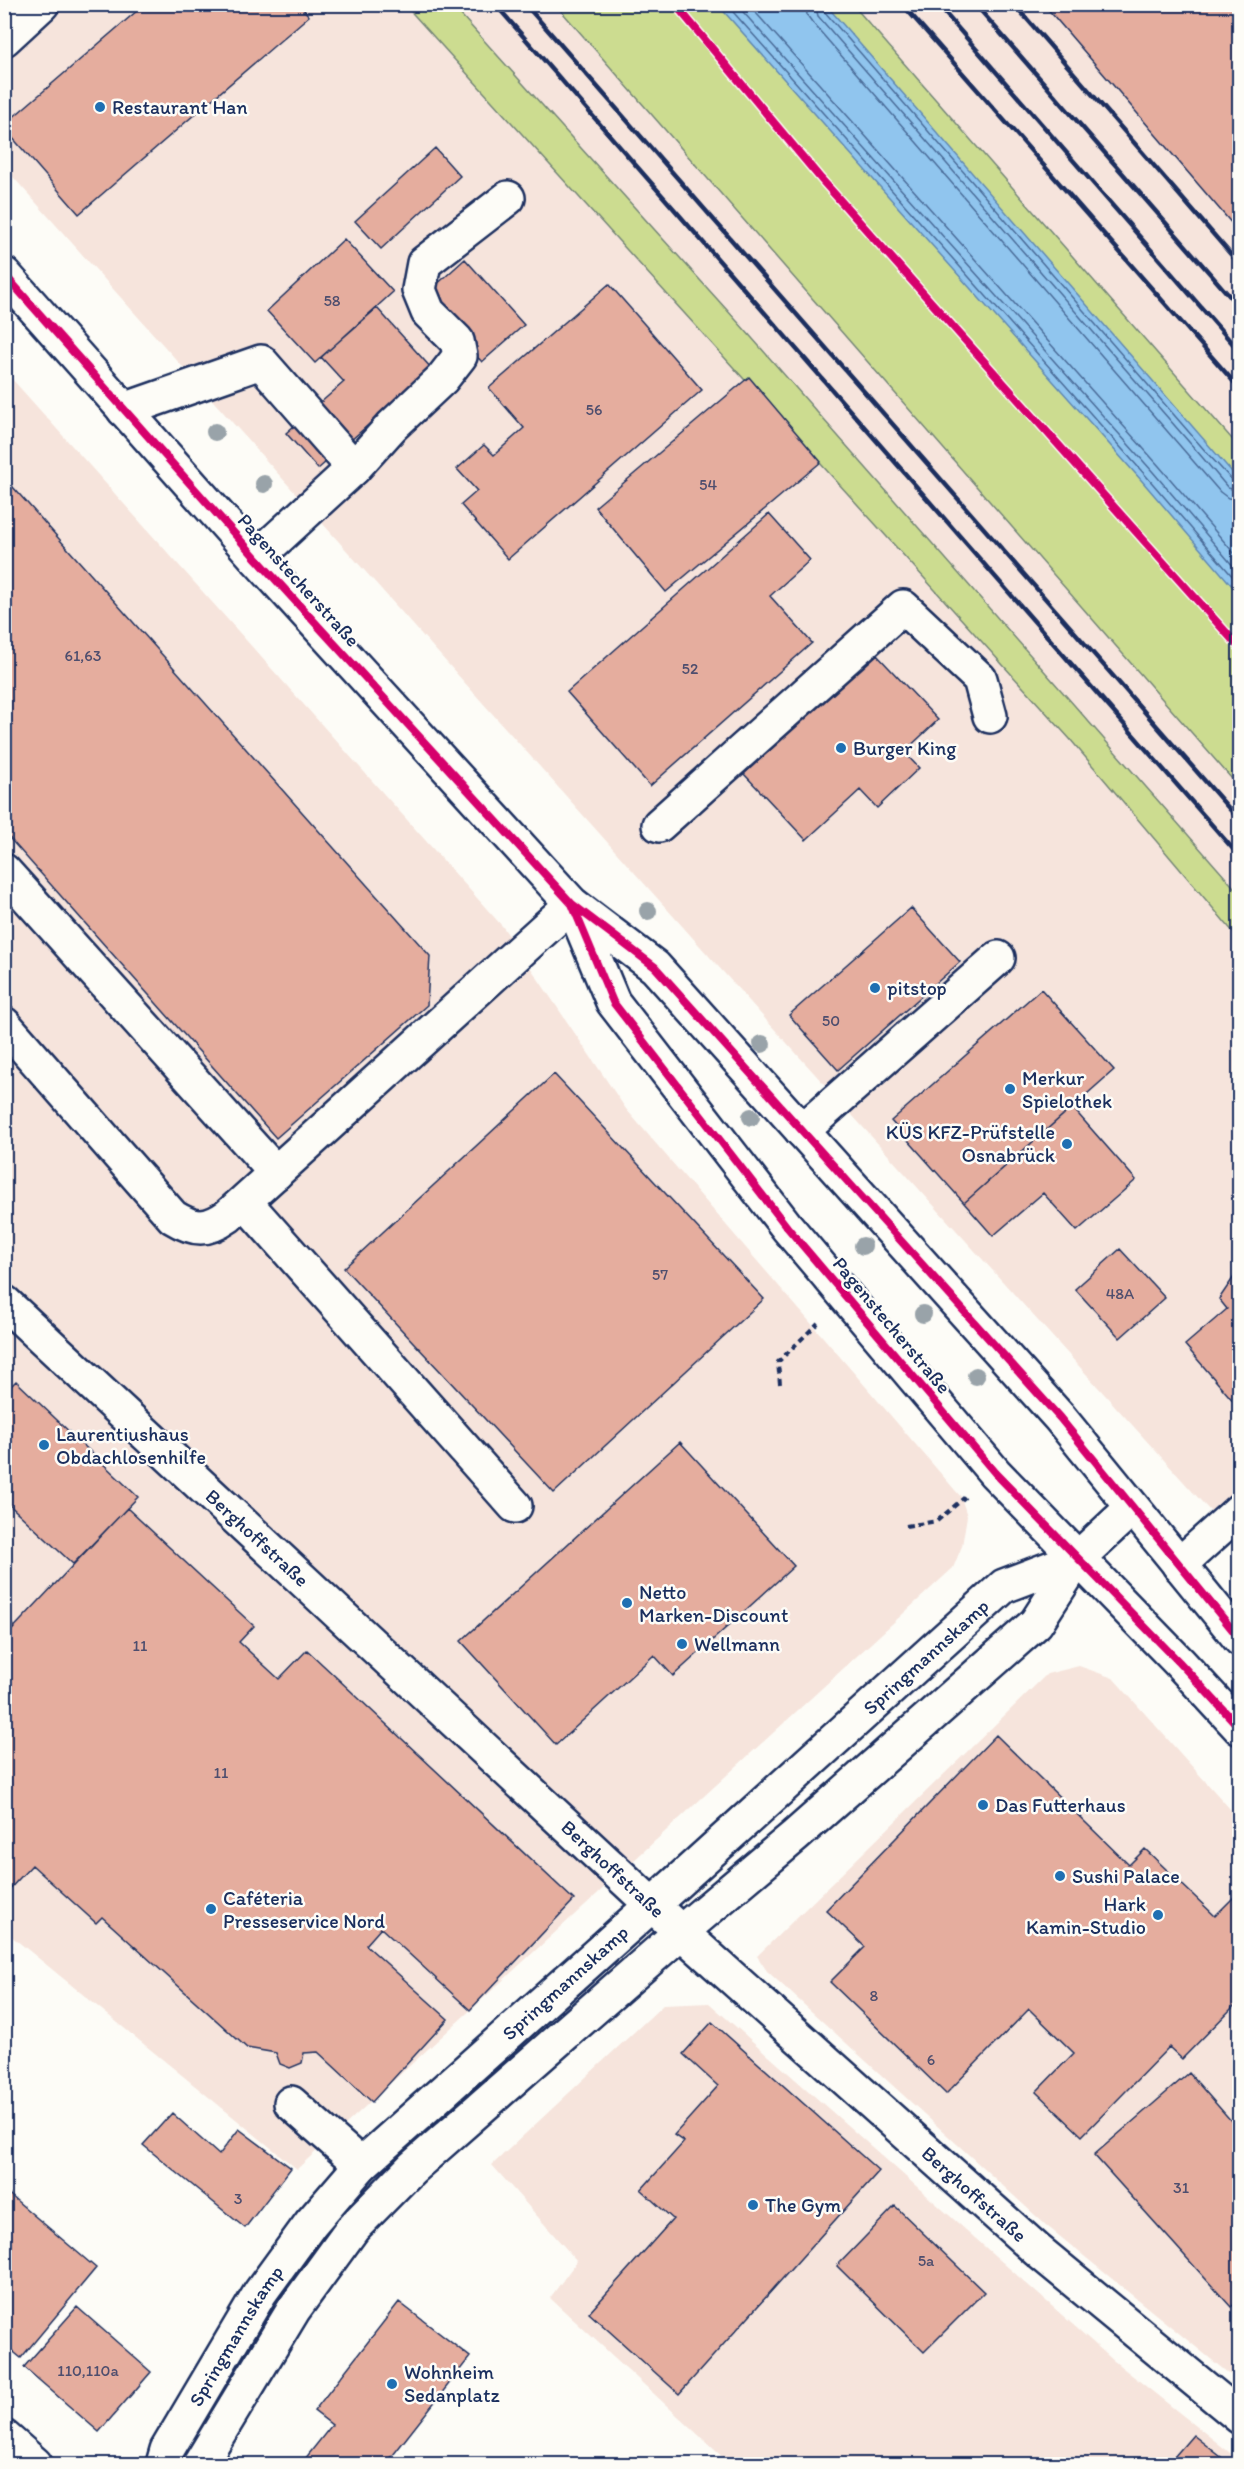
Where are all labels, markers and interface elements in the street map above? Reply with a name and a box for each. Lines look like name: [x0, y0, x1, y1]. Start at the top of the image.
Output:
place label: Restaurant Han: [112, 95, 248, 119]
marker: Restaurant Han: [93, 100, 107, 114]
house number: 58: [323, 291, 341, 310]
house number: 56: [586, 400, 602, 419]
house number: 54: [699, 475, 717, 494]
street label: Pagenstecherstraße: [233, 508, 365, 652]
house number: 61,63: [65, 646, 102, 665]
house number: 52: [682, 659, 699, 678]
place label: Burger King: [853, 736, 957, 760]
marker: Burger King: [834, 741, 848, 755]
place label: pitstop: [887, 976, 947, 1000]
marker: pitstop: [868, 981, 882, 995]
house number: 50: [822, 1011, 840, 1030]
place label: Merkur Spielothek: [1022, 1066, 1112, 1113]
marker: Merkur Spielothek: [1003, 1082, 1017, 1096]
place label: KÜS KFZ-Prüfstelle Osnabrück: [886, 1120, 1056, 1167]
marker: KÜS KFZ-Prüfstelle Osnabrück: [1060, 1137, 1074, 1151]
street label: Pagenstecherstraße: [828, 1252, 956, 1398]
house number: 57: [652, 1265, 668, 1284]
house number: 48A: [1106, 1284, 1134, 1303]
place label: Laurentiushaus Obdachlosenhilfe: [56, 1422, 206, 1469]
marker: Laurentiushaus Obdachlosenhilfe: [37, 1438, 51, 1452]
street label: Berghoffstraße: [201, 1484, 314, 1592]
place label: Netto Marken-Discount: [639, 1580, 788, 1627]
street label: Springmannskamp: [858, 1594, 994, 1720]
marker: Netto Marken-Discount: [620, 1596, 634, 1610]
place label: Wellmann: [694, 1632, 780, 1656]
house number: 11: [133, 1636, 148, 1655]
marker: Wellmann: [675, 1637, 689, 1651]
house number: 11: [214, 1763, 229, 1782]
place label: Das Futterhaus: [995, 1793, 1126, 1817]
marker: Das Futterhaus: [976, 1798, 990, 1812]
street label: Berghoffstraße: [556, 1815, 670, 1923]
place label: Sushi Palace: [1072, 1864, 1180, 1888]
marker: Sushi Palace: [1053, 1869, 1067, 1883]
place label: Caféteria Presseservice Nord: [223, 1886, 385, 1933]
place label: Hark Kamin-Studio: [1026, 1892, 1146, 1939]
marker: Caféteria Presseservice Nord: [204, 1902, 218, 1916]
marker: Hark Kamin-Studio: [1151, 1908, 1165, 1922]
street label: Springmannskamp: [497, 1920, 633, 2045]
house number: 8: [870, 1986, 879, 2005]
house number: 6: [927, 2050, 935, 2069]
street label: Berghoffstraße: [917, 2141, 1032, 2247]
house number: 31: [1173, 2178, 1190, 2197]
house number: 3: [234, 2189, 243, 2208]
place label: The Gym: [765, 2193, 841, 2217]
marker: The Gym: [746, 2198, 760, 2212]
house number: 5a: [918, 2251, 935, 2270]
street label: Springmannskamp: [184, 2260, 288, 2411]
place label: Wohnheim Sedanplatz: [404, 2360, 500, 2407]
house number: 110,110a: [57, 2361, 119, 2380]
marker: Wohnheim Sedanplatz: [385, 2377, 399, 2391]

